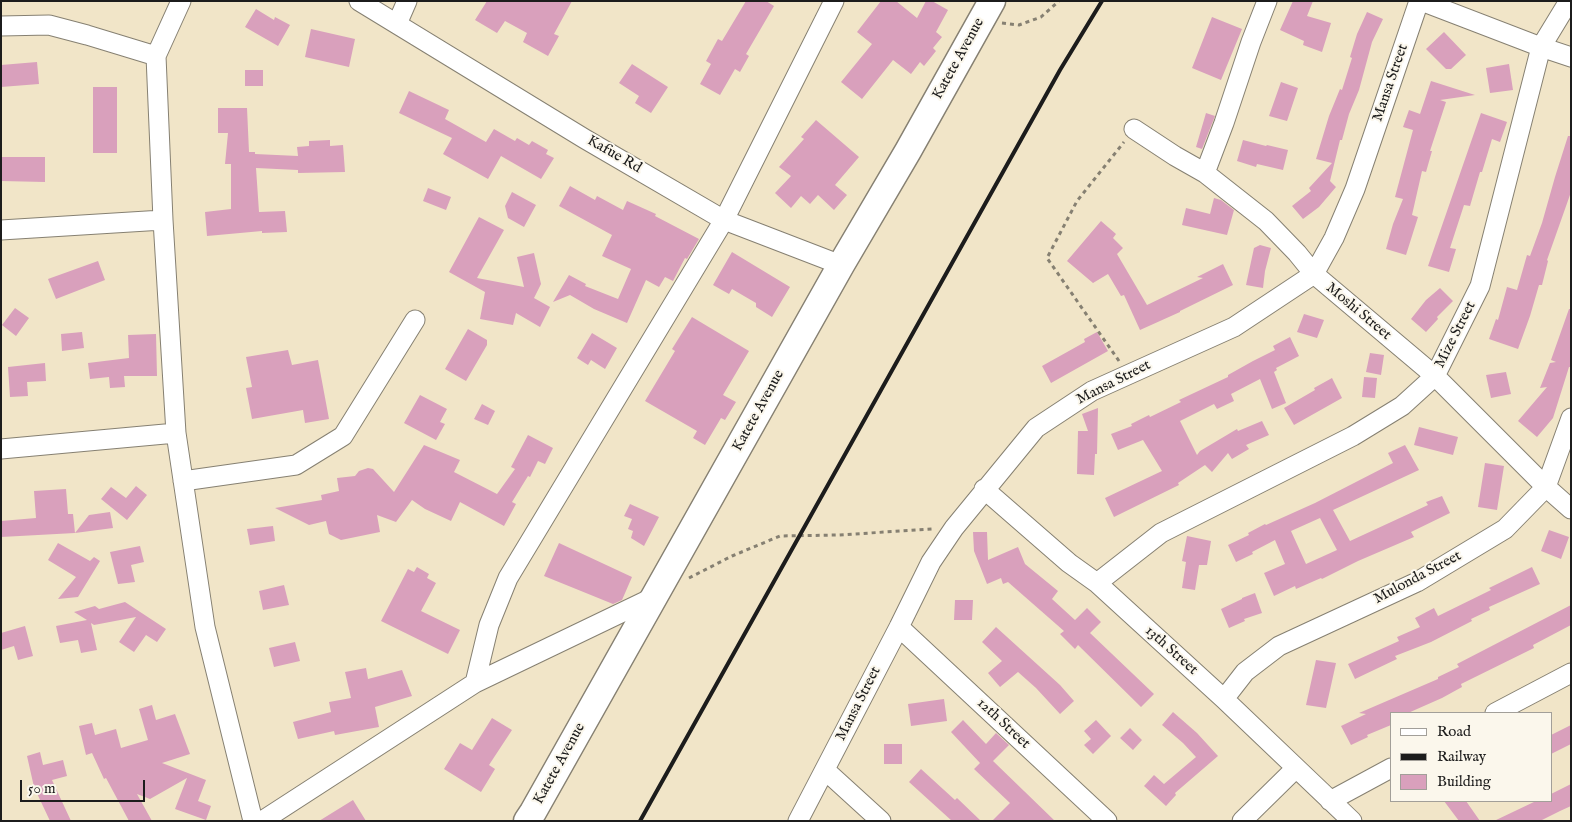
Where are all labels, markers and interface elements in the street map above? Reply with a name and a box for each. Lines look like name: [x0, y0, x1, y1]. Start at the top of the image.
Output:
street label: Katete Avenue: [929, 15, 989, 103]
street label: Mansa Street: [1369, 42, 1413, 124]
street label: Kafue Rd: [584, 132, 644, 178]
street label: Moshi Street: [1322, 279, 1394, 345]
street label: Mize Street: [1432, 299, 1480, 371]
street label: Mansa Street: [1074, 357, 1154, 409]
street label: Katete Avenue: [729, 367, 789, 455]
street label: Mulonda Street: [1371, 547, 1465, 609]
street label: 13th Street: [1141, 623, 1201, 679]
street label: Mansa Street: [833, 664, 885, 744]
street label: 12th Street: [973, 695, 1033, 753]
legend: [1390, 712, 1552, 802]
street label: Katete Avenue: [530, 720, 590, 808]
text: Road: [1437, 722, 1471, 741]
text: Railway: [1437, 747, 1486, 766]
scale bar: [22, 770, 148, 802]
text: Building: [1437, 772, 1491, 791]
text: 50 m: [28, 779, 56, 798]

